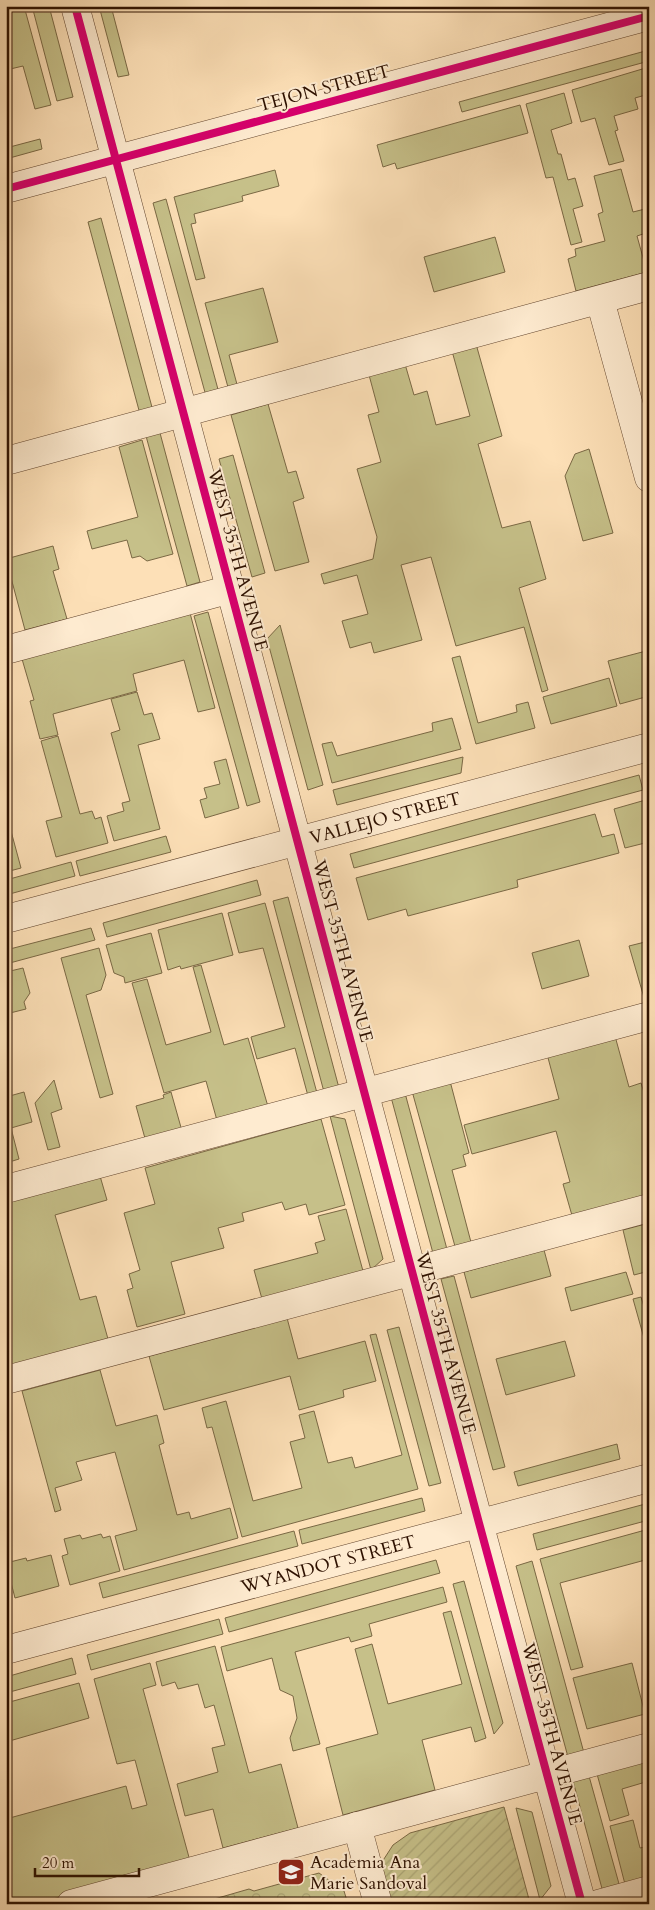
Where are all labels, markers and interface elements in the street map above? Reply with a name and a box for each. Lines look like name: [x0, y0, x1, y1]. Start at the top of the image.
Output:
street label: TEJON STREET: [255, 59, 393, 118]
street label: WEST 35TH AVENUE: [201, 465, 274, 654]
street label: VALLEJO STREET: [307, 786, 463, 851]
street label: WEST 35TH AVENUE: [306, 856, 379, 1045]
street label: WEST 35TH AVENUE: [409, 1248, 482, 1437]
street label: WYANDOT STREET: [237, 1529, 418, 1600]
street label: WEST 35TH AVENUE: [515, 1639, 588, 1828]
scale bar: [35, 1845, 139, 1877]
place label: Academia Ana Marie Sandoval: [310, 1850, 428, 1896]
text: 20 m: [42, 1853, 74, 1873]
school or university icon: Academia Ana Marie Sandoval: [276, 1857, 306, 1887]

